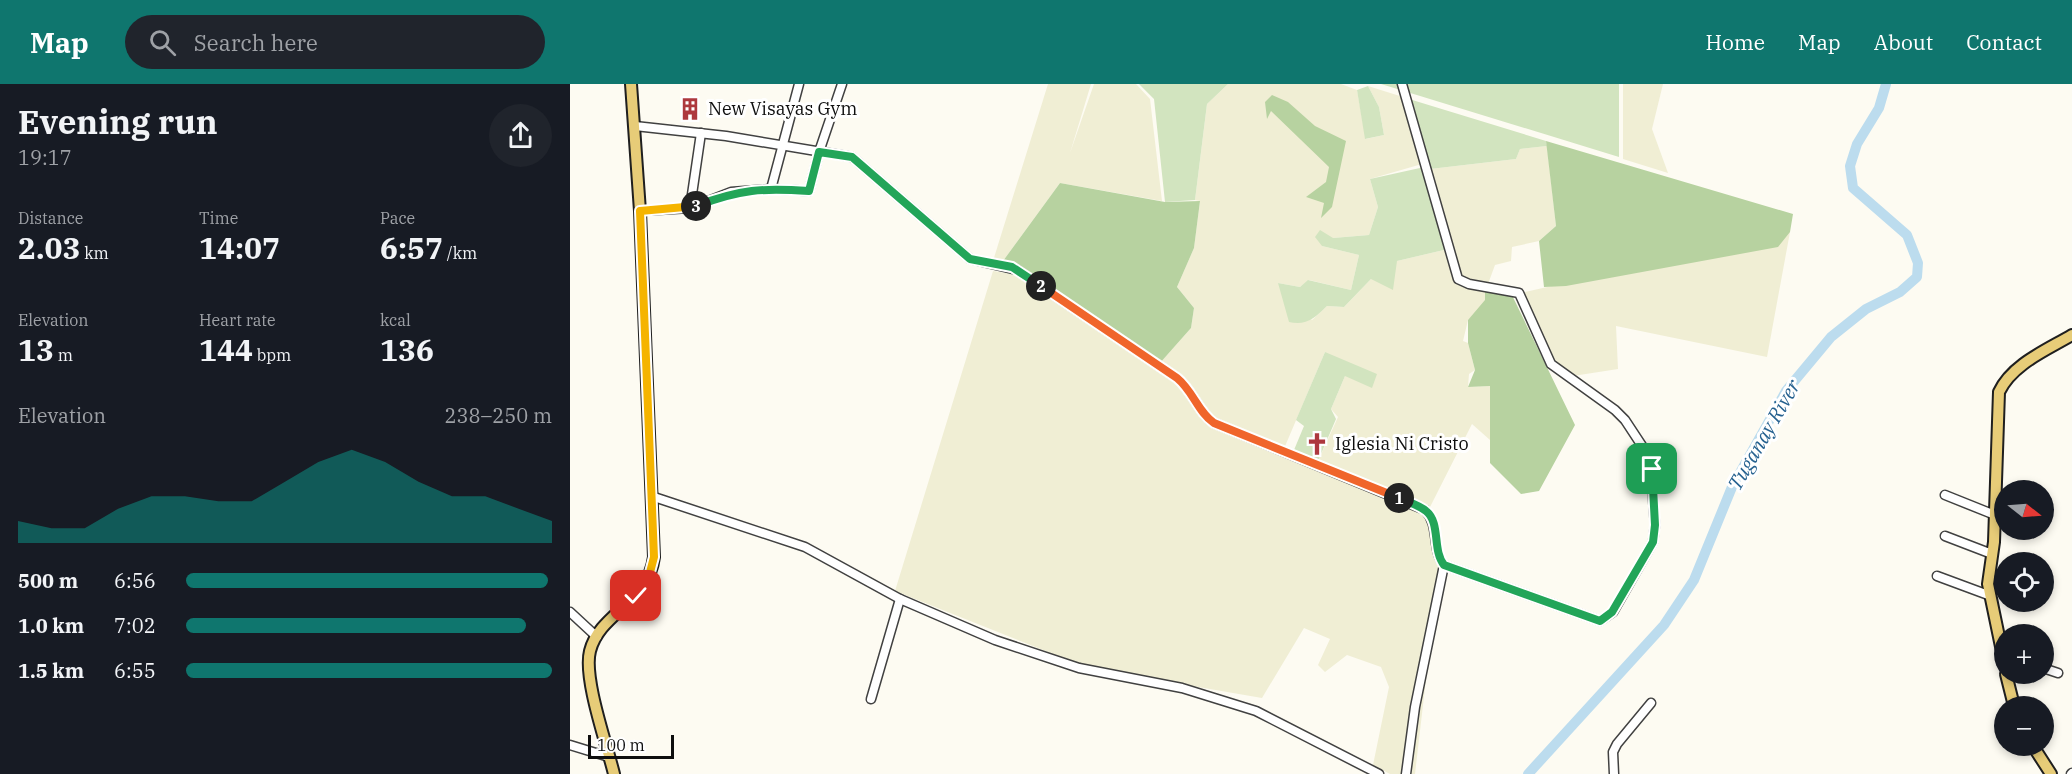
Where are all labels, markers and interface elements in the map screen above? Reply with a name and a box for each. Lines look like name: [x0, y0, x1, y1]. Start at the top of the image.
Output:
search box: [125, 15, 545, 69]
text: Map: [30, 24, 89, 61]
icon: search: [146, 26, 179, 59]
text: Search here: [194, 28, 318, 57]
text: Home: [1705, 28, 1765, 56]
text: Map: [1798, 28, 1841, 56]
text: About: [1874, 28, 1933, 56]
text: Contact: [1966, 28, 2042, 56]
building icon: New Visayas Gym: [677, 96, 703, 122]
place label: New Visayas Gym: [708, 97, 857, 120]
text: Evening run: [18, 100, 218, 143]
button: share: [489, 104, 552, 167]
text: 19:17: [18, 144, 72, 171]
pin: 3: [681, 191, 711, 221]
text: 3: [691, 196, 701, 216]
text: Distance: [18, 208, 83, 228]
text: Time: [199, 208, 238, 228]
text: Pace: [380, 208, 415, 228]
text: 2.03: [18, 228, 80, 267]
text: 14:07: [199, 228, 280, 267]
text: 6:57: [380, 228, 443, 267]
text: km: [80, 243, 109, 263]
text: /km: [443, 243, 477, 263]
pin: 2: [1026, 271, 1056, 301]
text: 2: [1036, 276, 1046, 296]
text: Elevation: [18, 310, 88, 330]
text: Heart rate: [199, 310, 276, 330]
text: kcal: [380, 310, 411, 330]
text: 13: [18, 330, 54, 369]
text: 144: [199, 330, 253, 369]
text: 136: [380, 330, 434, 369]
text: m: [54, 345, 73, 365]
text: bpm: [253, 345, 291, 365]
water label: Tuganay River: [1721, 373, 1807, 495]
text: Elevation: [18, 402, 106, 429]
text: 238–250 m: [445, 402, 552, 429]
church icon: Iglesia Ni Cristo: [1304, 431, 1330, 457]
place label: Iglesia Ni Cristo: [1335, 432, 1469, 455]
pin: [1626, 443, 1677, 494]
icon: arrive: [1635, 452, 1668, 485]
north arrow: [1994, 480, 2054, 540]
map controls: [1994, 480, 2054, 756]
pin: 1: [1384, 483, 1414, 513]
text: 1: [1394, 488, 1404, 508]
button: locate: [1994, 552, 2054, 612]
text: 500 m: [18, 567, 78, 594]
text: 6:56: [114, 567, 156, 594]
pin: [610, 570, 661, 621]
icon: check: [619, 579, 652, 612]
text: 1.0 km: [18, 612, 84, 639]
text: 7:02: [114, 612, 156, 639]
button: +: [1994, 624, 2054, 684]
text: 1.5 km: [18, 657, 84, 684]
text: 6:55: [114, 657, 156, 684]
button: −: [1994, 696, 2054, 756]
scale bar: [588, 732, 674, 760]
text: 100 m: [597, 735, 645, 755]

